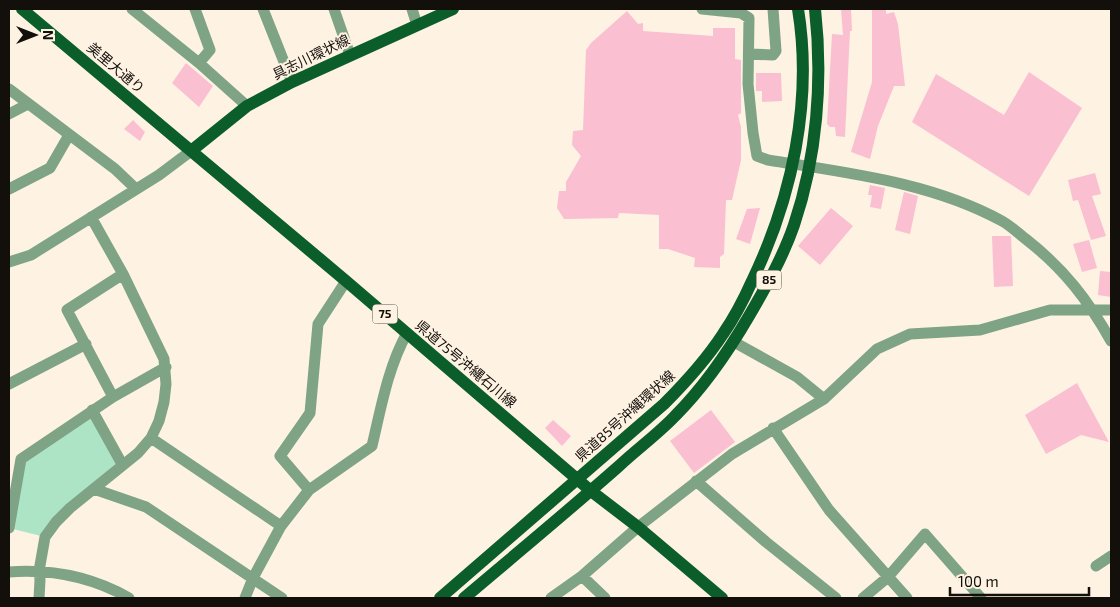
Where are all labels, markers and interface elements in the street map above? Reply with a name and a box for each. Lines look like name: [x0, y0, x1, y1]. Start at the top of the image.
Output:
north arrow: [10, 10, 60, 60]
text: N: [40, 30, 57, 40]
street label: 具志川環状線: [269, 30, 352, 83]
street label: 美里大通り: [84, 39, 149, 97]
road number: 85: [756, 270, 782, 290]
road number: 75: [372, 304, 398, 324]
street label: 県道75号沖縄石川線: [412, 316, 520, 411]
street label: 県道85号沖縄環状線: [571, 366, 678, 465]
scale bar: [950, 564, 1089, 596]
text: 100 m: [958, 572, 999, 590]

